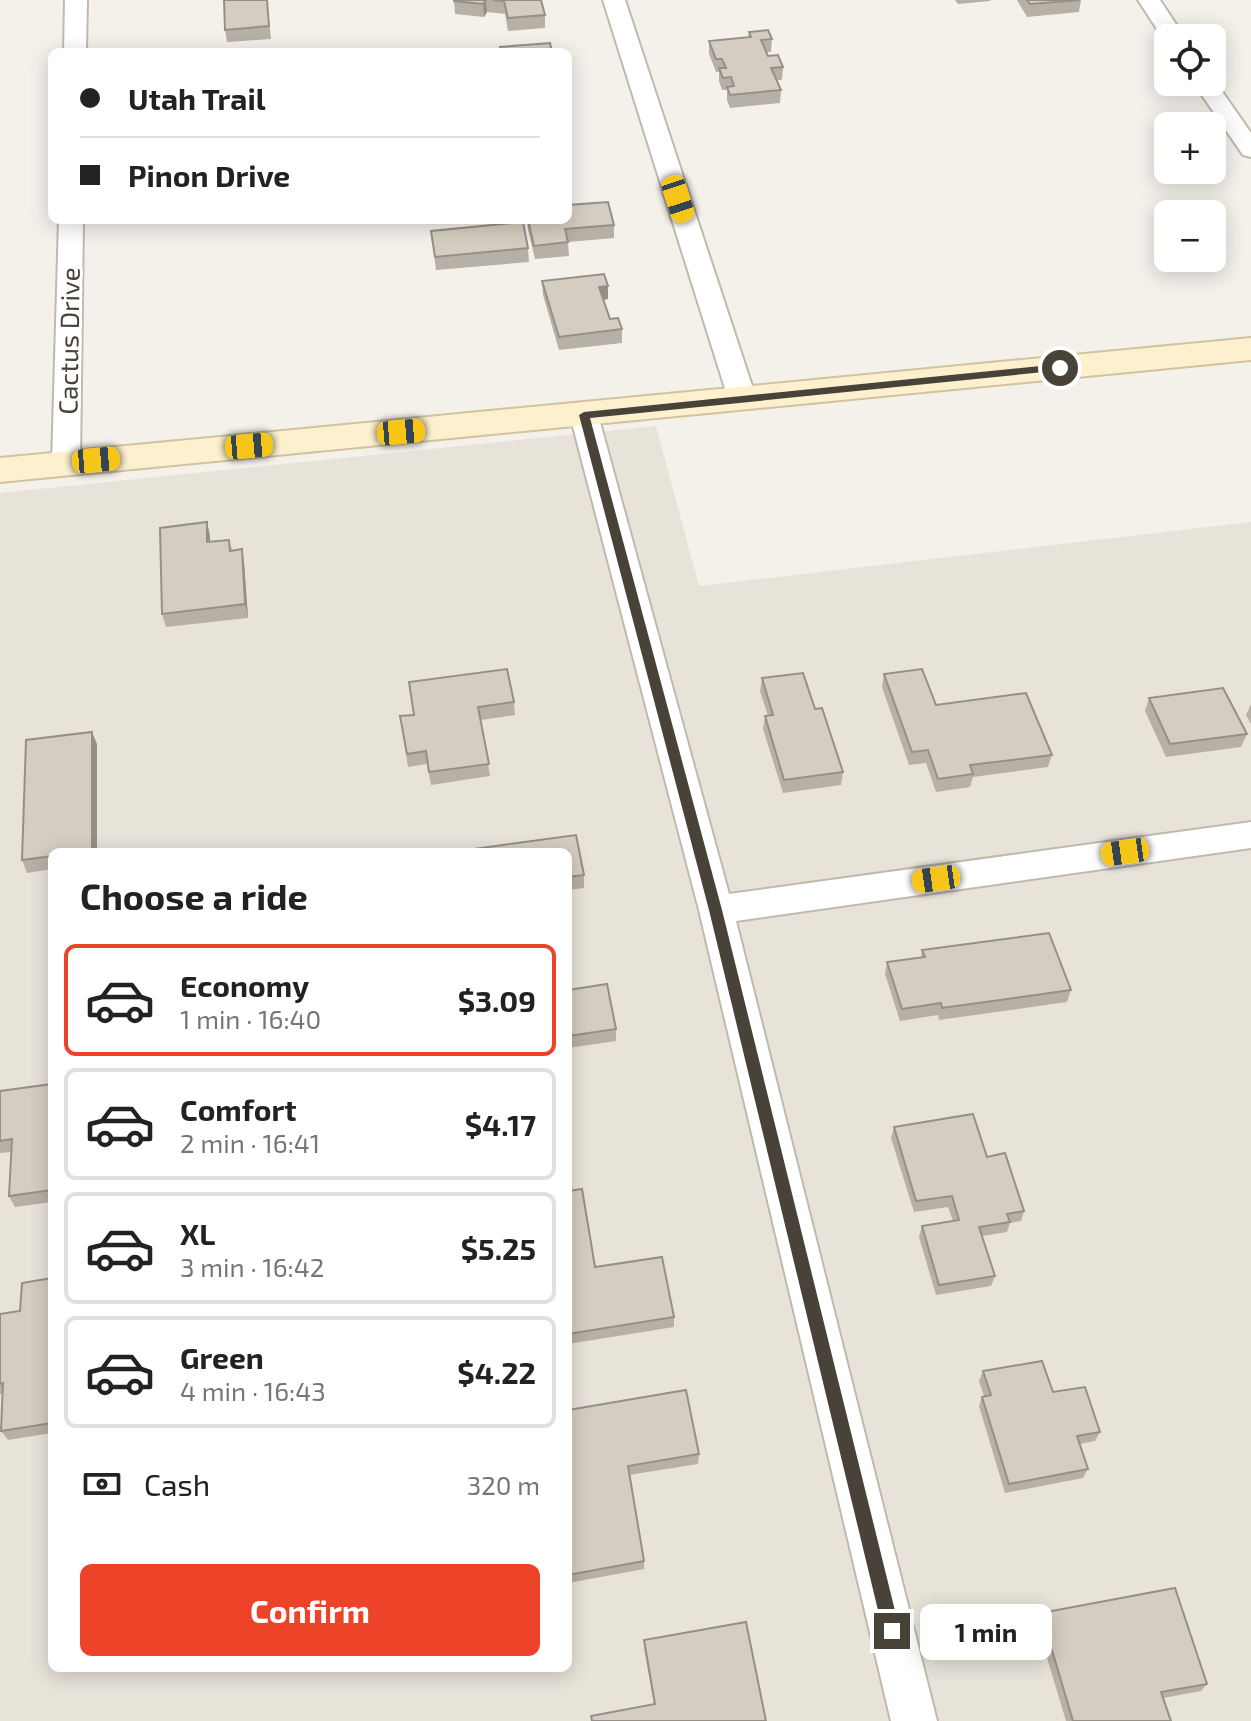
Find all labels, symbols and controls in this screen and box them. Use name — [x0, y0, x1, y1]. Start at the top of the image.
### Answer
map controls — [1154, 24, 1226, 272]
button: locate — [1154, 24, 1226, 96]
text: Utah Trail — [128, 80, 266, 116]
button: + — [1154, 112, 1226, 184]
text: Pinon Drive — [128, 157, 290, 193]
car — [659, 172, 697, 226]
button: − — [1154, 200, 1226, 272]
street label: Cactus Drive — [51, 267, 85, 415]
route start — [1042, 350, 1078, 386]
car — [376, 418, 426, 446]
car — [224, 432, 274, 460]
car — [71, 446, 121, 474]
car — [1100, 837, 1150, 867]
car — [911, 864, 961, 894]
text: Choose a ride — [80, 874, 308, 917]
icon: car — [84, 964, 156, 1036]
text: Economy — [180, 967, 309, 1003]
text: $3.09 — [458, 982, 536, 1018]
text: 1 min · 16:40 — [180, 1003, 321, 1034]
icon: car — [84, 1088, 156, 1160]
text: Comfort — [180, 1091, 297, 1127]
text: $4.17 — [465, 1106, 536, 1142]
text: 2 min · 16:41 — [180, 1127, 320, 1158]
icon: car — [84, 1212, 156, 1284]
text: XL — [180, 1215, 215, 1251]
text: $5.25 — [461, 1230, 536, 1266]
text: 3 min · 16:42 — [180, 1251, 324, 1282]
icon: car — [84, 1336, 156, 1408]
text: Green — [180, 1339, 264, 1375]
text: $4.22 — [457, 1354, 536, 1390]
text: 4 min · 16:43 — [180, 1375, 326, 1406]
icon: cash — [80, 1462, 124, 1506]
text: Cash — [144, 1466, 210, 1502]
text: 320 m — [467, 1469, 540, 1500]
button: Confirm — [80, 1564, 540, 1656]
callout: 1 min — [920, 1603, 1052, 1659]
route end — [874, 1613, 910, 1649]
text: 1 min — [955, 1616, 1017, 1647]

